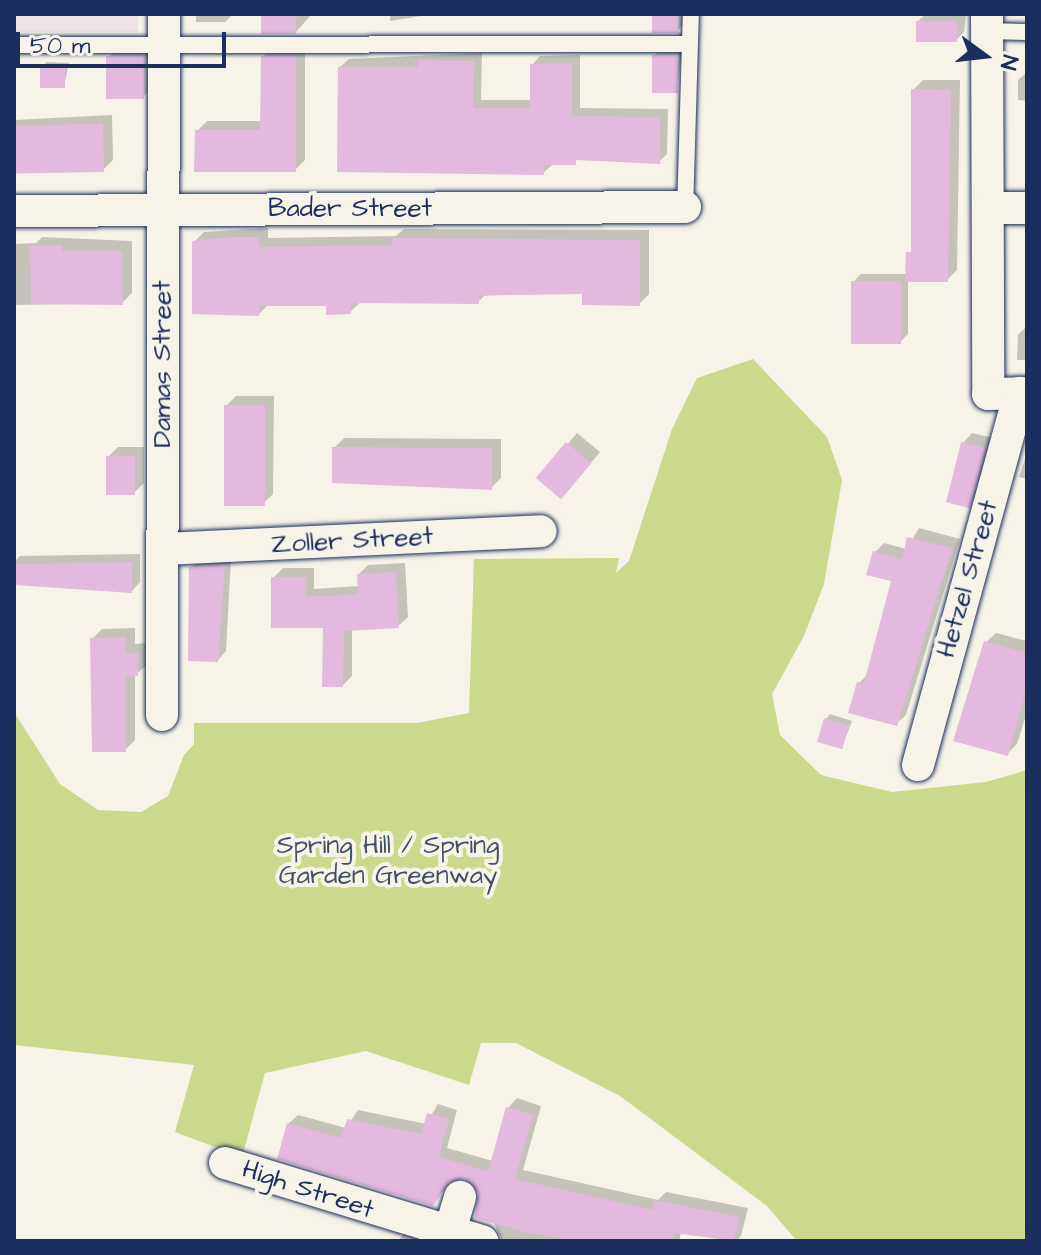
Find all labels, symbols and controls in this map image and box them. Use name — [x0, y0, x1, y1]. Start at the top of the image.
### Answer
scale bar — [20, 16, 230, 66]
north arrow — [945, 16, 1025, 96]
text: 50 m — [30, 29, 90, 63]
text: N — [992, 52, 1025, 73]
street label: Bader Street — [268, 193, 432, 225]
street label: Damas Street — [147, 280, 179, 448]
street label: Hetzel Street — [931, 497, 1005, 661]
street label: Zoller Street — [270, 521, 434, 561]
park label: Spring Hill / Spring Garden Greenway — [277, 830, 499, 892]
street label: High Street — [238, 1154, 378, 1226]

